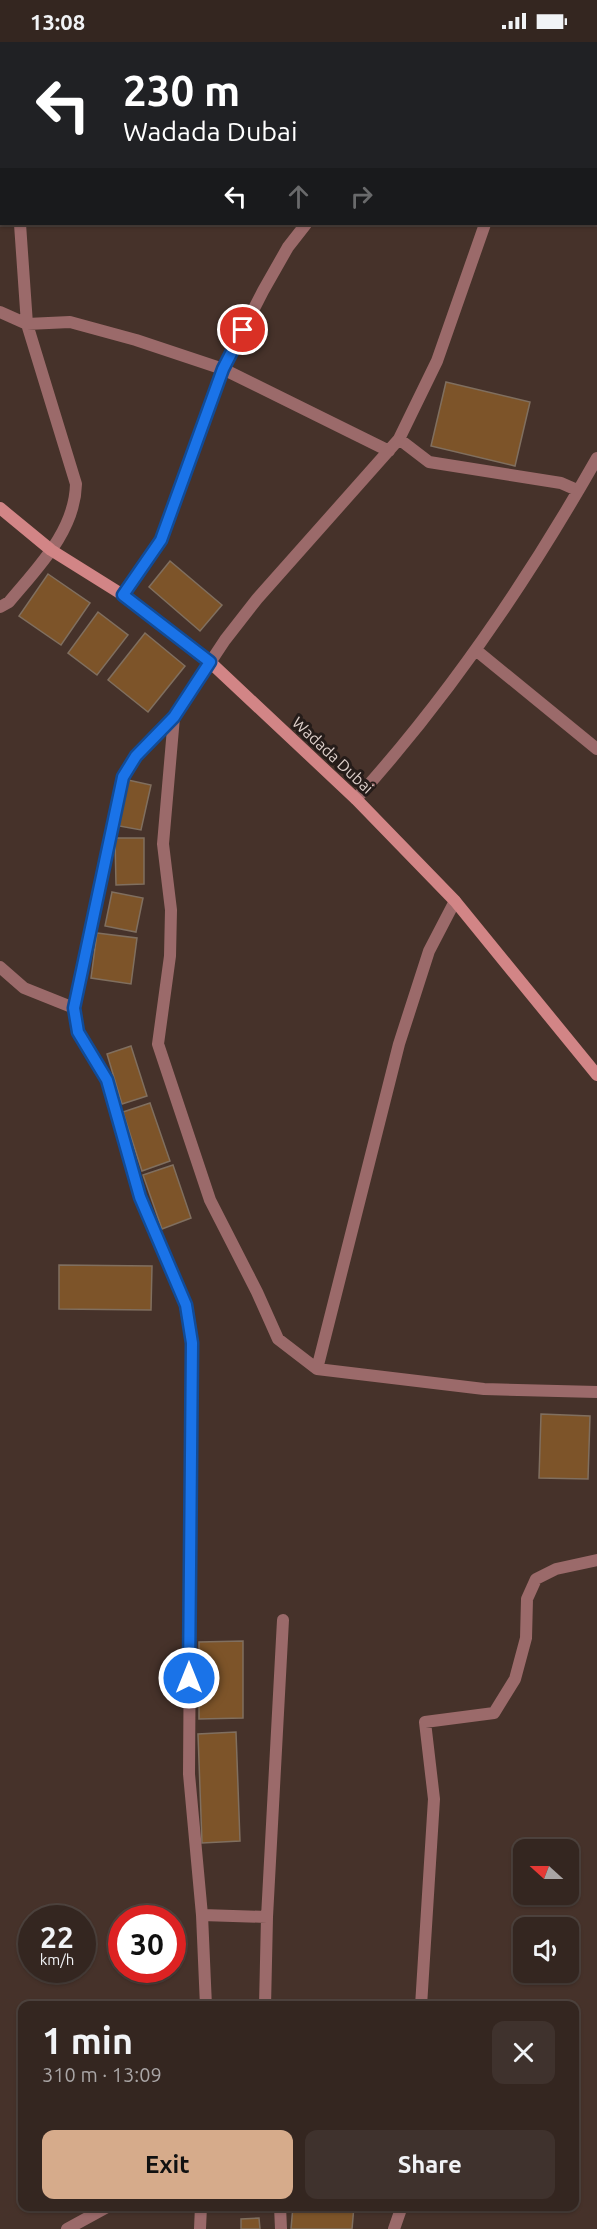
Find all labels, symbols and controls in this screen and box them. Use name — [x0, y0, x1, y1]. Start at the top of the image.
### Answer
text: 13:08 — [30, 9, 85, 34]
icon: left — [24, 66, 102, 144]
text: 230 m — [123, 67, 240, 114]
text: Wadada Dubai — [123, 116, 298, 146]
icon: left — [219, 180, 252, 213]
icon: ahead — [282, 180, 315, 213]
icon: right — [345, 180, 378, 213]
pin — [217, 304, 268, 355]
icon: arrive — [226, 313, 259, 346]
street label: Wadada Dubai — [289, 713, 377, 797]
position arrow — [157, 1646, 221, 1710]
north arrow — [513, 1839, 579, 1905]
map controls — [513, 1839, 579, 1983]
speed limit sign: 30 — [108, 1905, 186, 1983]
button: sound — [513, 1917, 579, 1983]
text: 22 — [40, 1920, 74, 1954]
text: km/h — [40, 1951, 74, 1968]
text: 1 min — [42, 2020, 133, 2061]
button: close — [492, 2021, 555, 2084]
text: 310 m · 13:09 — [42, 2063, 162, 2086]
button: Exit — [42, 2130, 293, 2199]
button: Share — [305, 2130, 555, 2199]

